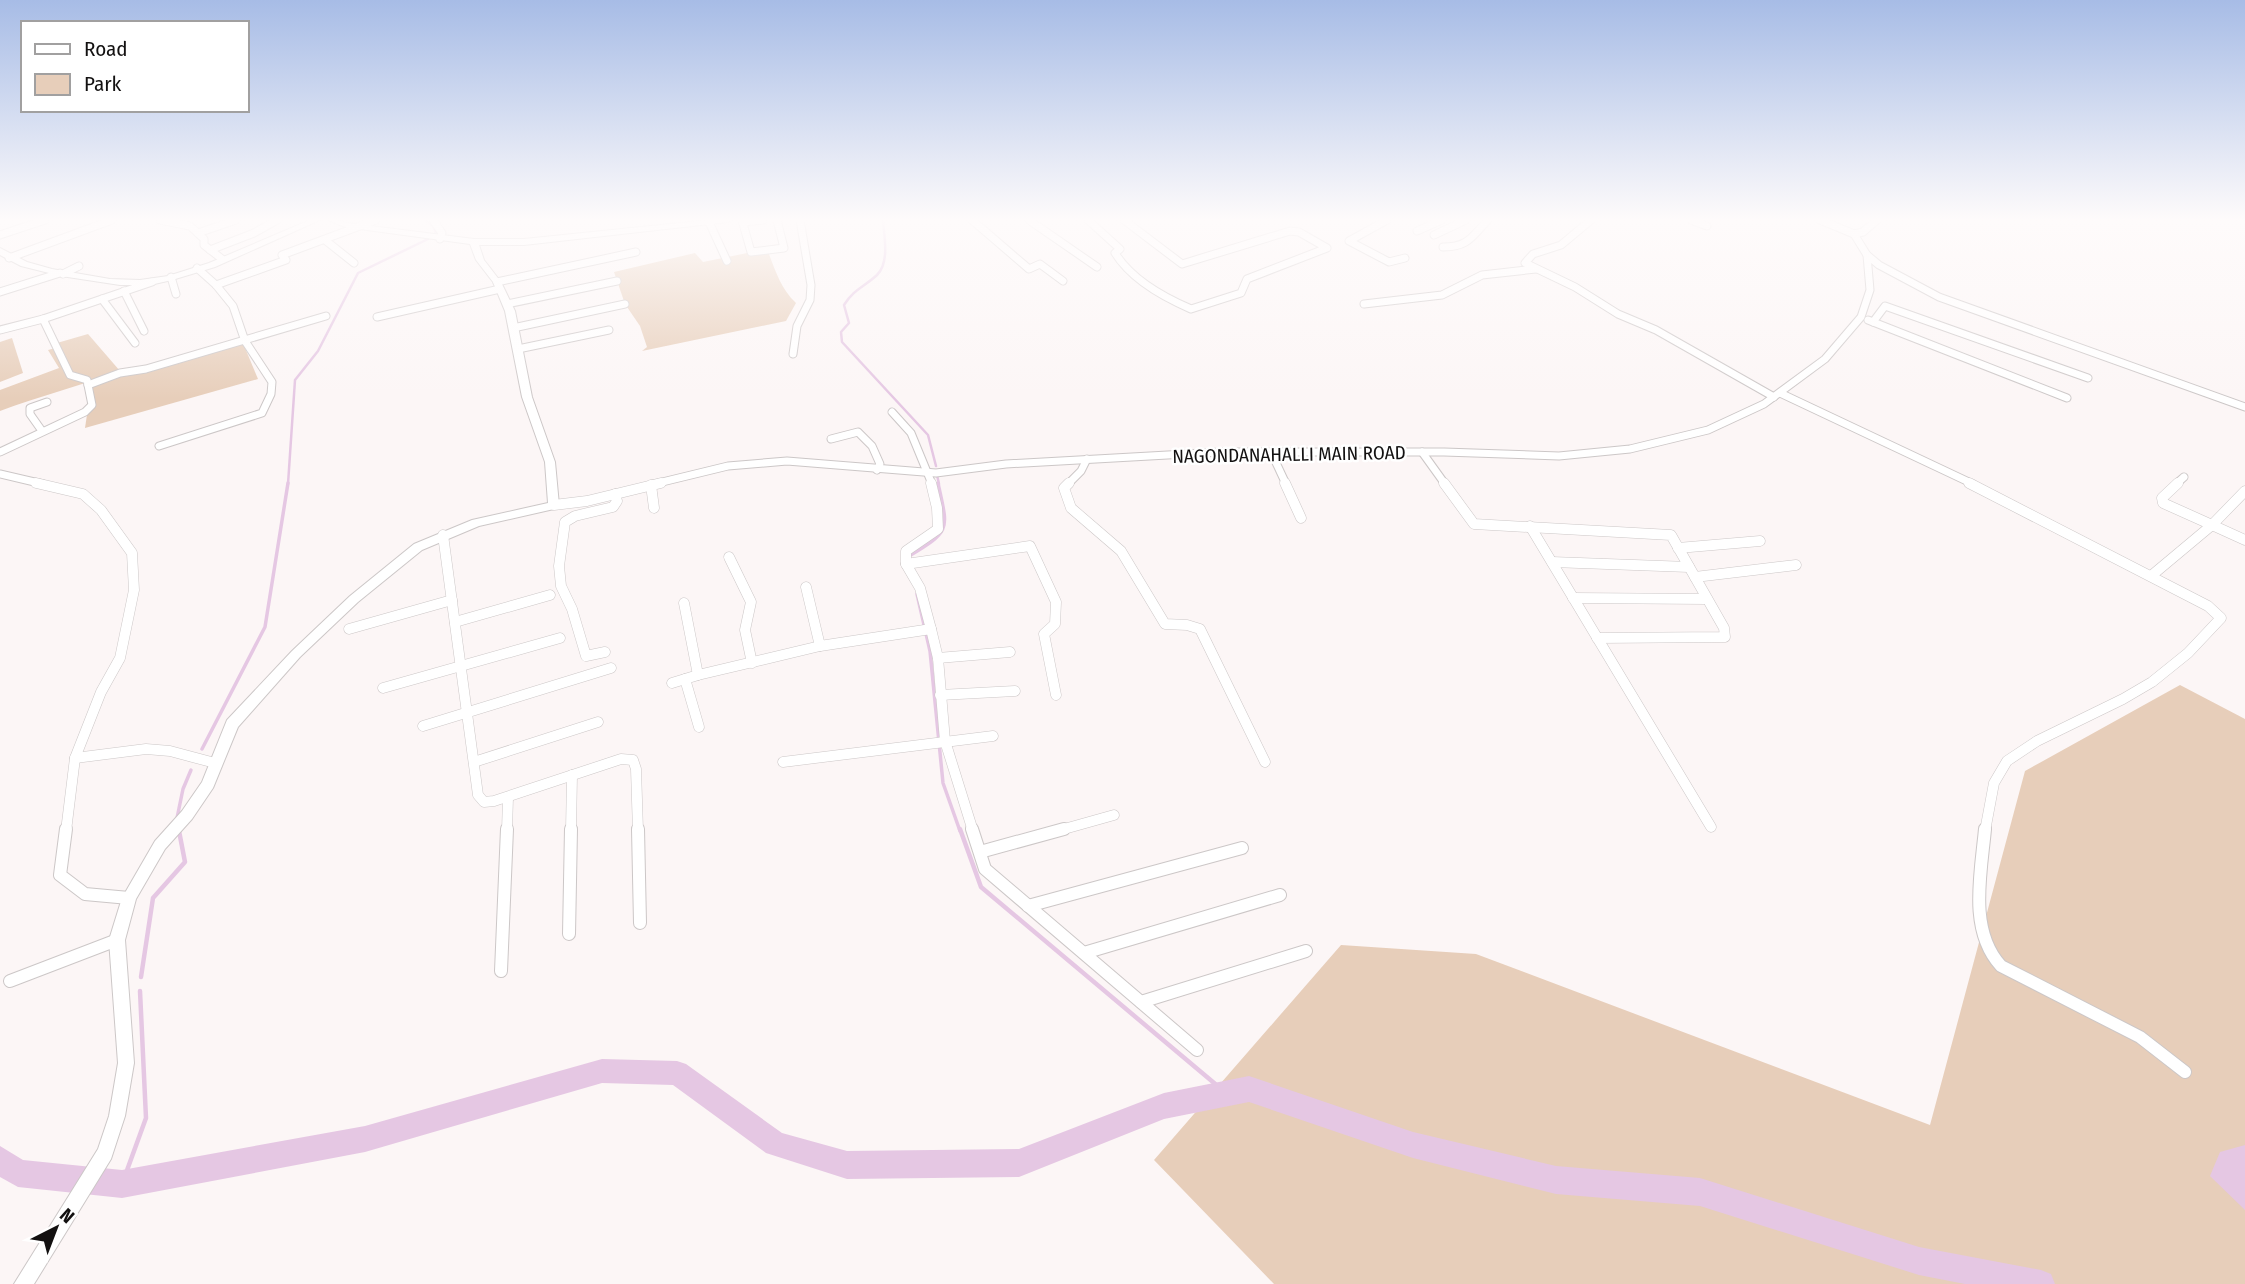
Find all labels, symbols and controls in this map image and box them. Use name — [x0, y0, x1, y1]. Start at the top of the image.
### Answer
legend — [21, 21, 248, 112]
text: Road — [84, 36, 128, 62]
text: Park — [84, 71, 122, 97]
street label: NAGONDANAHALLI MAIN ROAD — [1172, 441, 1406, 468]
north arrow — [21, 1193, 91, 1263]
text: N — [55, 1203, 79, 1228]

